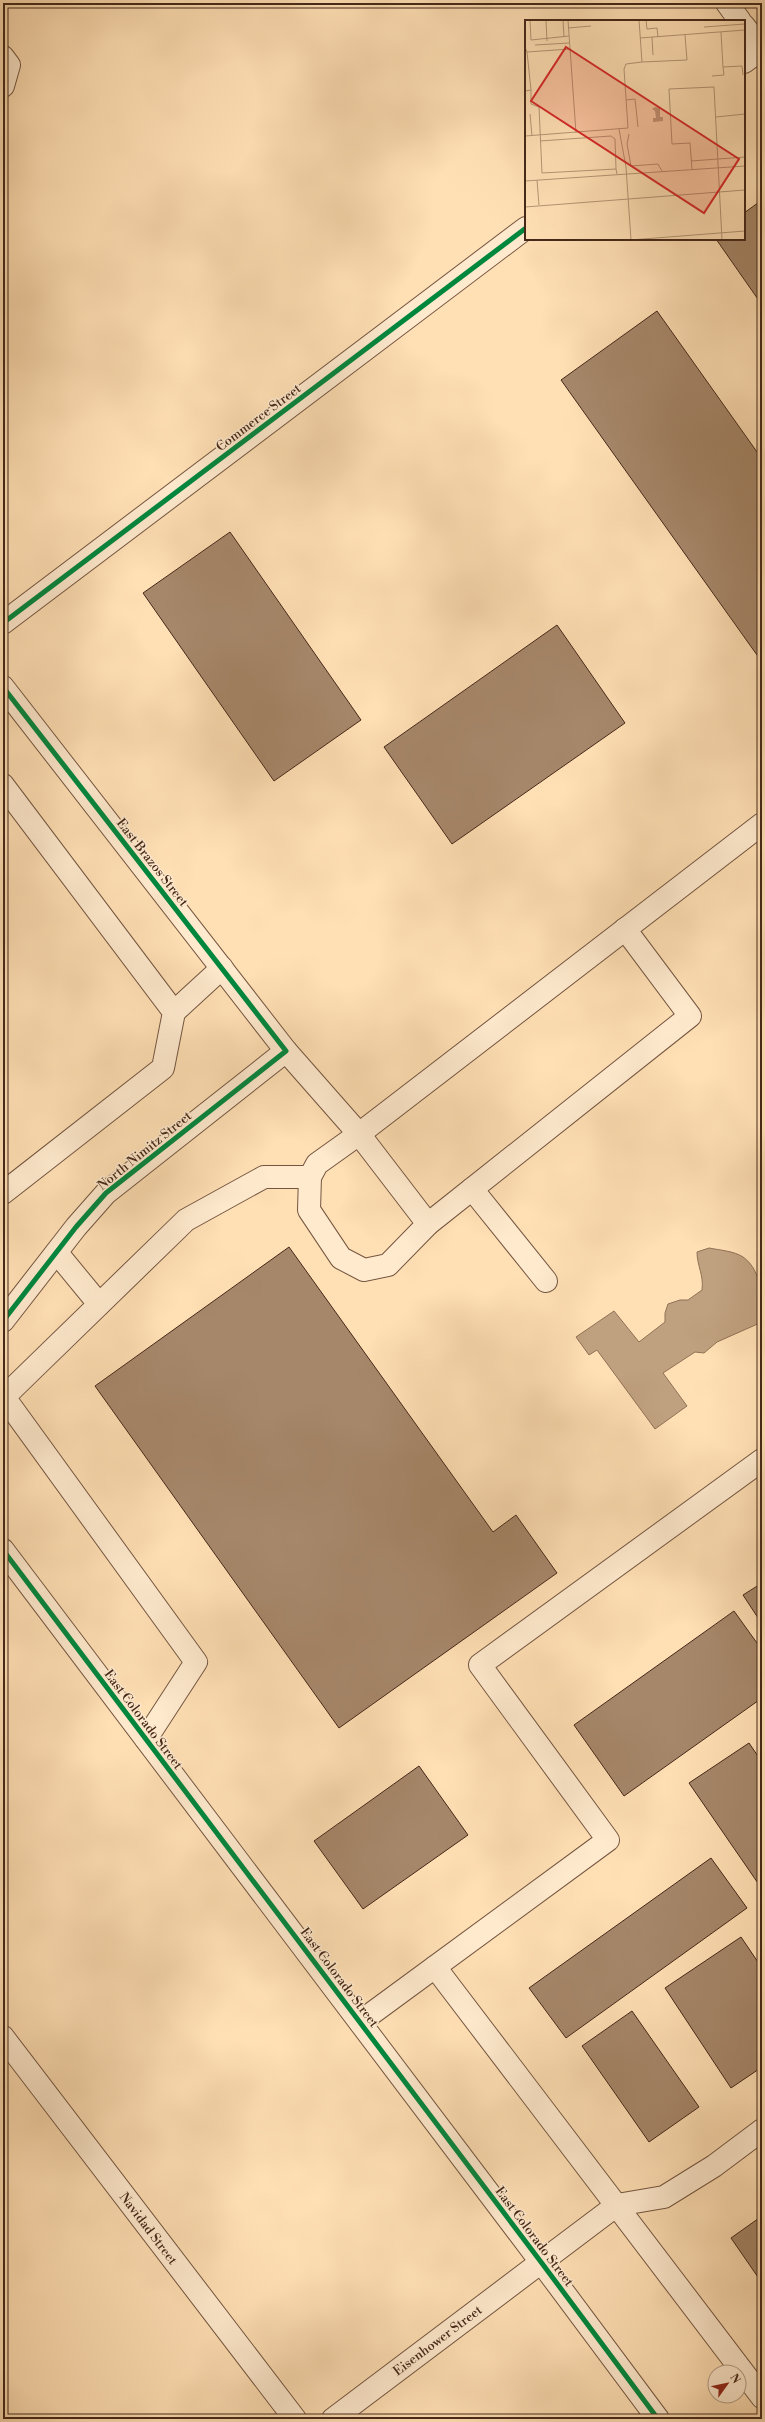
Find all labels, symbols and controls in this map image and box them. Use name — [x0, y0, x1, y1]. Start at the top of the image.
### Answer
inset map — [525, 20, 745, 240]
street label: Commerce Street — [213, 380, 305, 455]
street label: East Brazos Street — [113, 815, 192, 910]
street label: North Nimitz Street — [94, 1108, 195, 1194]
street label: East Colorado Street — [100, 1667, 186, 1773]
street label: East Colorado Street — [296, 1925, 382, 2031]
street label: East Colorado Street — [491, 2184, 577, 2290]
street label: Navidad Street — [116, 2189, 181, 2268]
street label: Eisenhower Street — [390, 2302, 486, 2379]
north arrow — [707, 2364, 747, 2404]
text: N — [726, 2372, 743, 2387]

